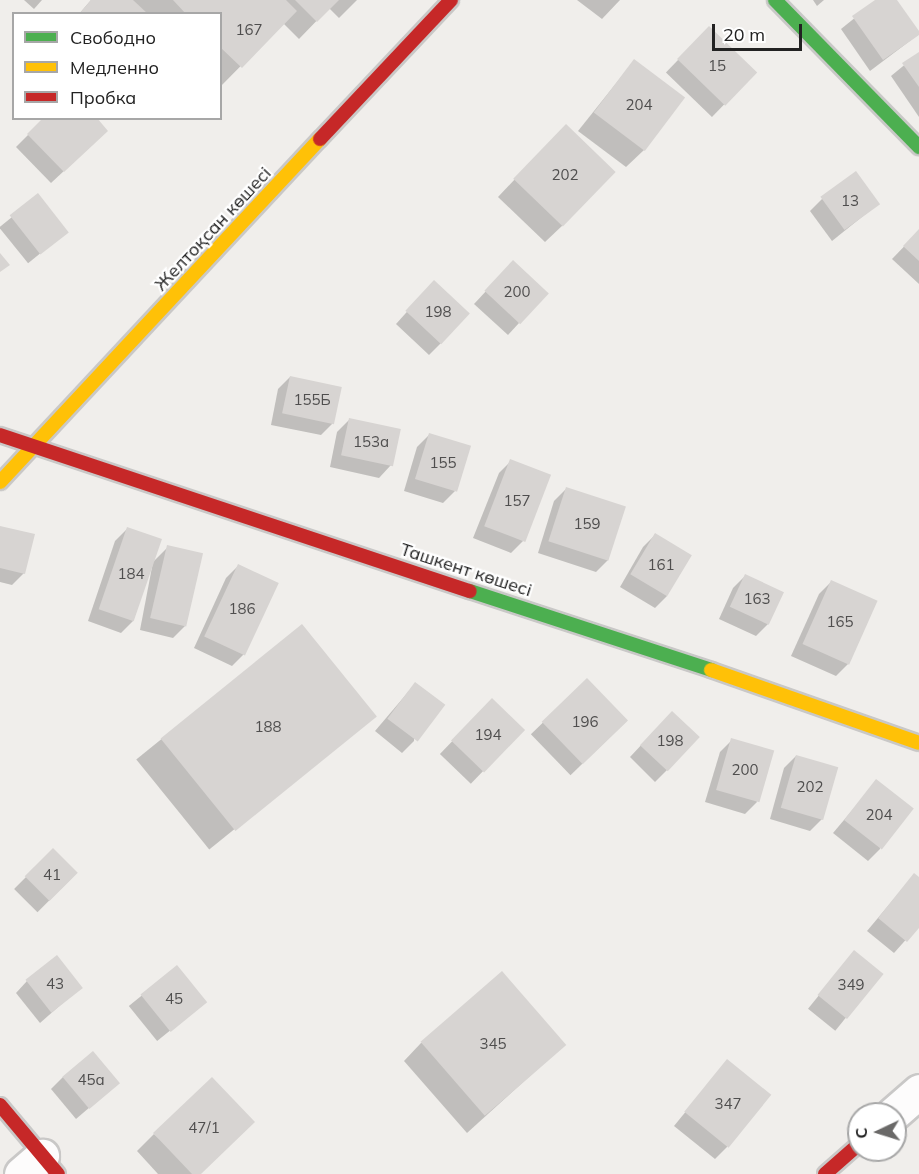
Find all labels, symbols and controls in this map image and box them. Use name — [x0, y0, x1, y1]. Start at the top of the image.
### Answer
legend — [12, 12, 222, 120]
scale bar — [715, 12, 805, 50]
house number: 167 — [236, 21, 262, 39]
text: 20 m — [723, 23, 765, 46]
text: Свободно — [70, 26, 156, 49]
text: Медленно — [70, 56, 159, 79]
house number: 15 — [708, 57, 726, 75]
text: Пробка — [70, 86, 136, 109]
house number: 204 — [626, 96, 652, 114]
street label: Желтоқсан көшесі — [150, 163, 276, 295]
house number: 202 — [552, 166, 578, 184]
house number: 13 — [841, 192, 859, 210]
house number: 200 — [504, 283, 530, 301]
house number: 198 — [425, 303, 451, 321]
house number: 155Б — [293, 391, 331, 409]
house number: 153а — [353, 433, 389, 451]
house number: 155 — [430, 454, 456, 472]
house number: 157 — [504, 492, 530, 510]
house number: 159 — [574, 515, 600, 533]
street label: Ташкент көшесі — [398, 539, 534, 601]
house number: 161 — [648, 556, 674, 574]
house number: 184 — [118, 565, 144, 583]
house number: 163 — [744, 590, 770, 608]
house number: 186 — [229, 600, 255, 618]
house number: 165 — [827, 613, 853, 631]
house number: 196 — [572, 713, 598, 731]
house number: 188 — [255, 718, 281, 736]
house number: 194 — [475, 726, 501, 744]
house number: 198 — [657, 732, 683, 750]
house number: 200 — [732, 761, 758, 779]
house number: 202 — [797, 778, 823, 796]
house number: 204 — [866, 806, 892, 824]
house number: 41 — [43, 866, 61, 884]
house number: 43 — [46, 975, 64, 993]
house number: 349 — [838, 976, 864, 994]
house number: 45 — [165, 990, 183, 1008]
house number: 345 — [480, 1035, 506, 1053]
house number: 45а — [77, 1071, 105, 1089]
house number: 347 — [715, 1095, 741, 1113]
north arrow — [847, 1102, 907, 1162]
house number: 47/1 — [188, 1119, 220, 1137]
text: С — [851, 1127, 871, 1139]

